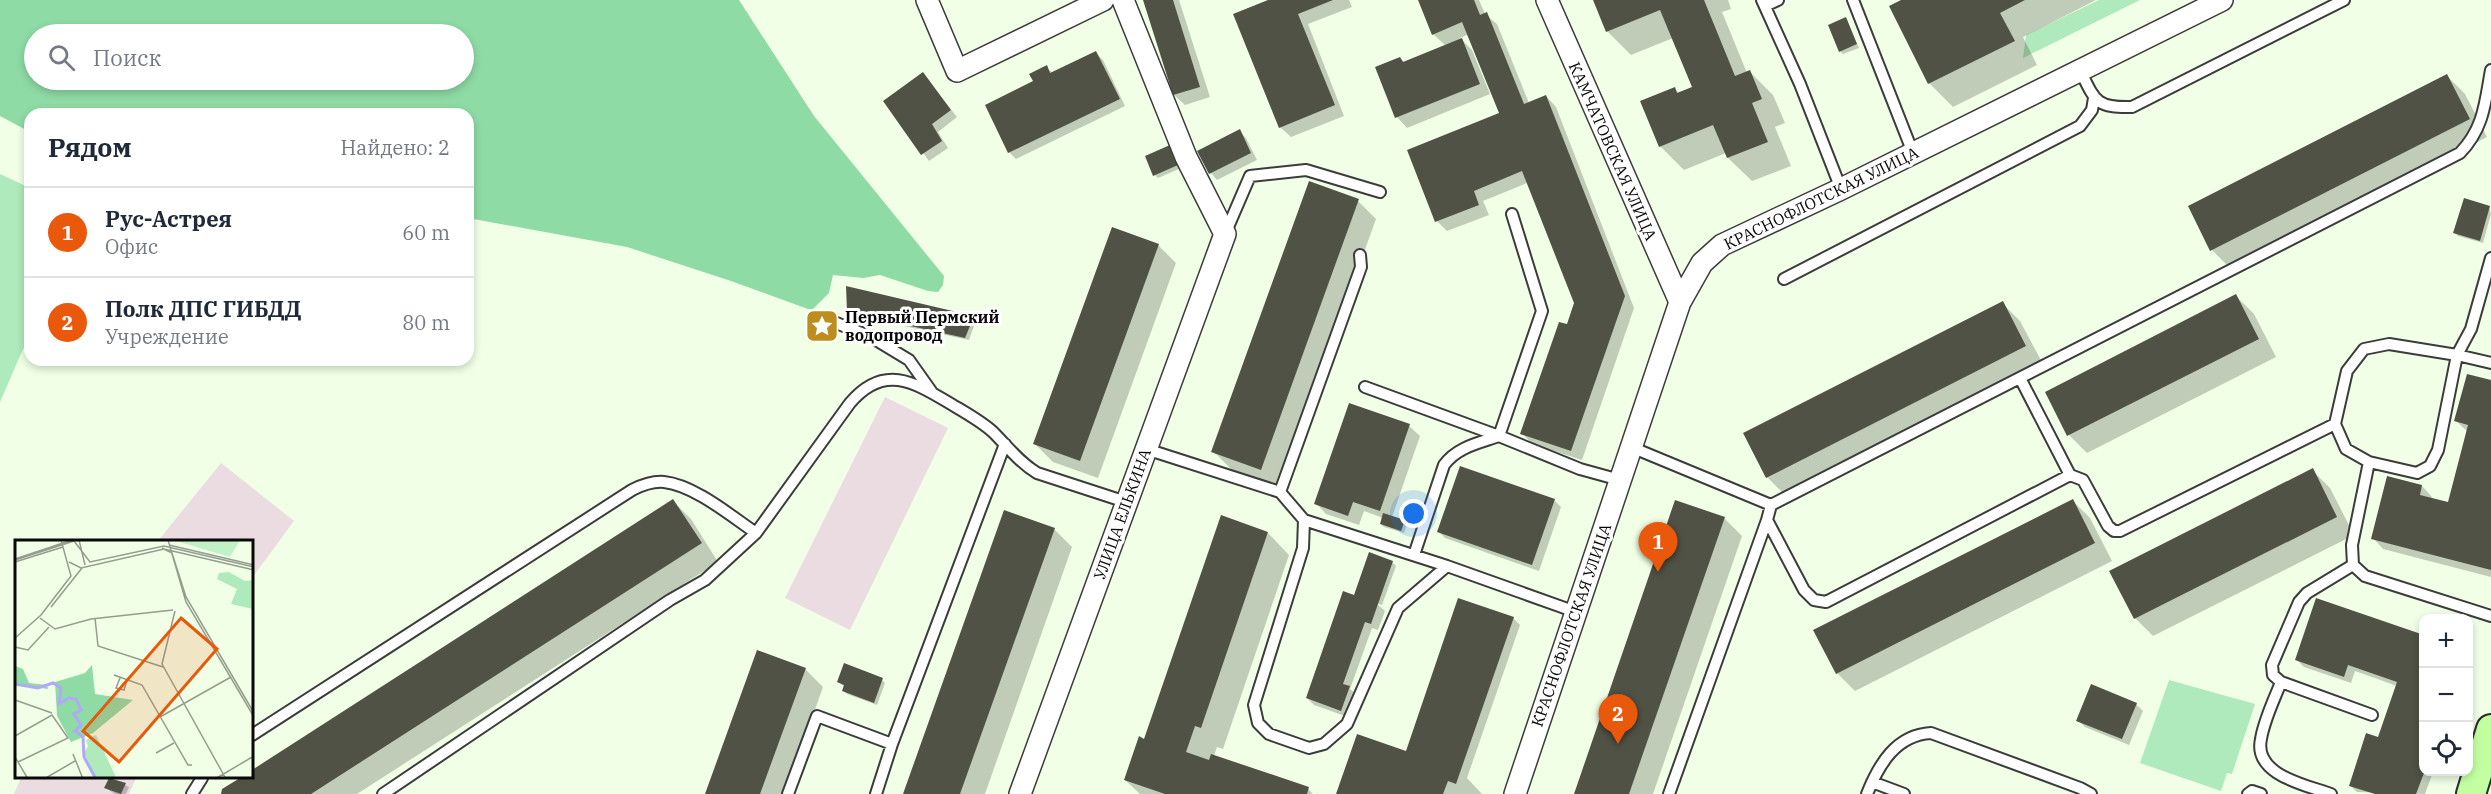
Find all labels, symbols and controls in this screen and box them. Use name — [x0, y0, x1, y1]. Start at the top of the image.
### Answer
search box — [24, 24, 474, 90]
icon: search — [45, 41, 78, 74]
text: Поиск — [93, 43, 161, 72]
street label: КАМЧАТОВСКАЯ УЛИЦА — [1565, 59, 1661, 243]
text: Рядом — [48, 130, 132, 164]
text: Найдено: 2 — [341, 134, 450, 161]
street label: КРАСНОФЛОТСКАЯ УЛИЦА — [1720, 142, 1922, 254]
text: Рус-Астрея — [105, 204, 232, 233]
text: 1 — [62, 219, 74, 246]
text: 60 m — [402, 219, 450, 246]
text: Офис — [105, 233, 158, 260]
text: Полк ДПС ГИБДД — [105, 294, 301, 323]
place label: Первый Пермский водопровод — [845, 307, 999, 345]
place icon: Первый Пермский водопровод — [804, 308, 840, 344]
text: 2 — [62, 309, 74, 336]
text: 80 m — [402, 309, 450, 336]
text: Учреждение — [105, 323, 229, 350]
street label: УЛИЦА ЕЛЬКИНА — [1089, 446, 1155, 582]
your location — [1399, 499, 1428, 528]
street label: КРАСНОФЛОТСКАЯ УЛИЦА — [1527, 521, 1615, 729]
pin: 1 — [1638, 522, 1678, 572]
inset map — [15, 540, 254, 779]
map controls — [2419, 614, 2473, 776]
button: + — [2419, 614, 2473, 668]
button: − — [2419, 668, 2473, 722]
pin: 2 — [1598, 694, 1638, 744]
button: locate — [2419, 722, 2473, 776]

